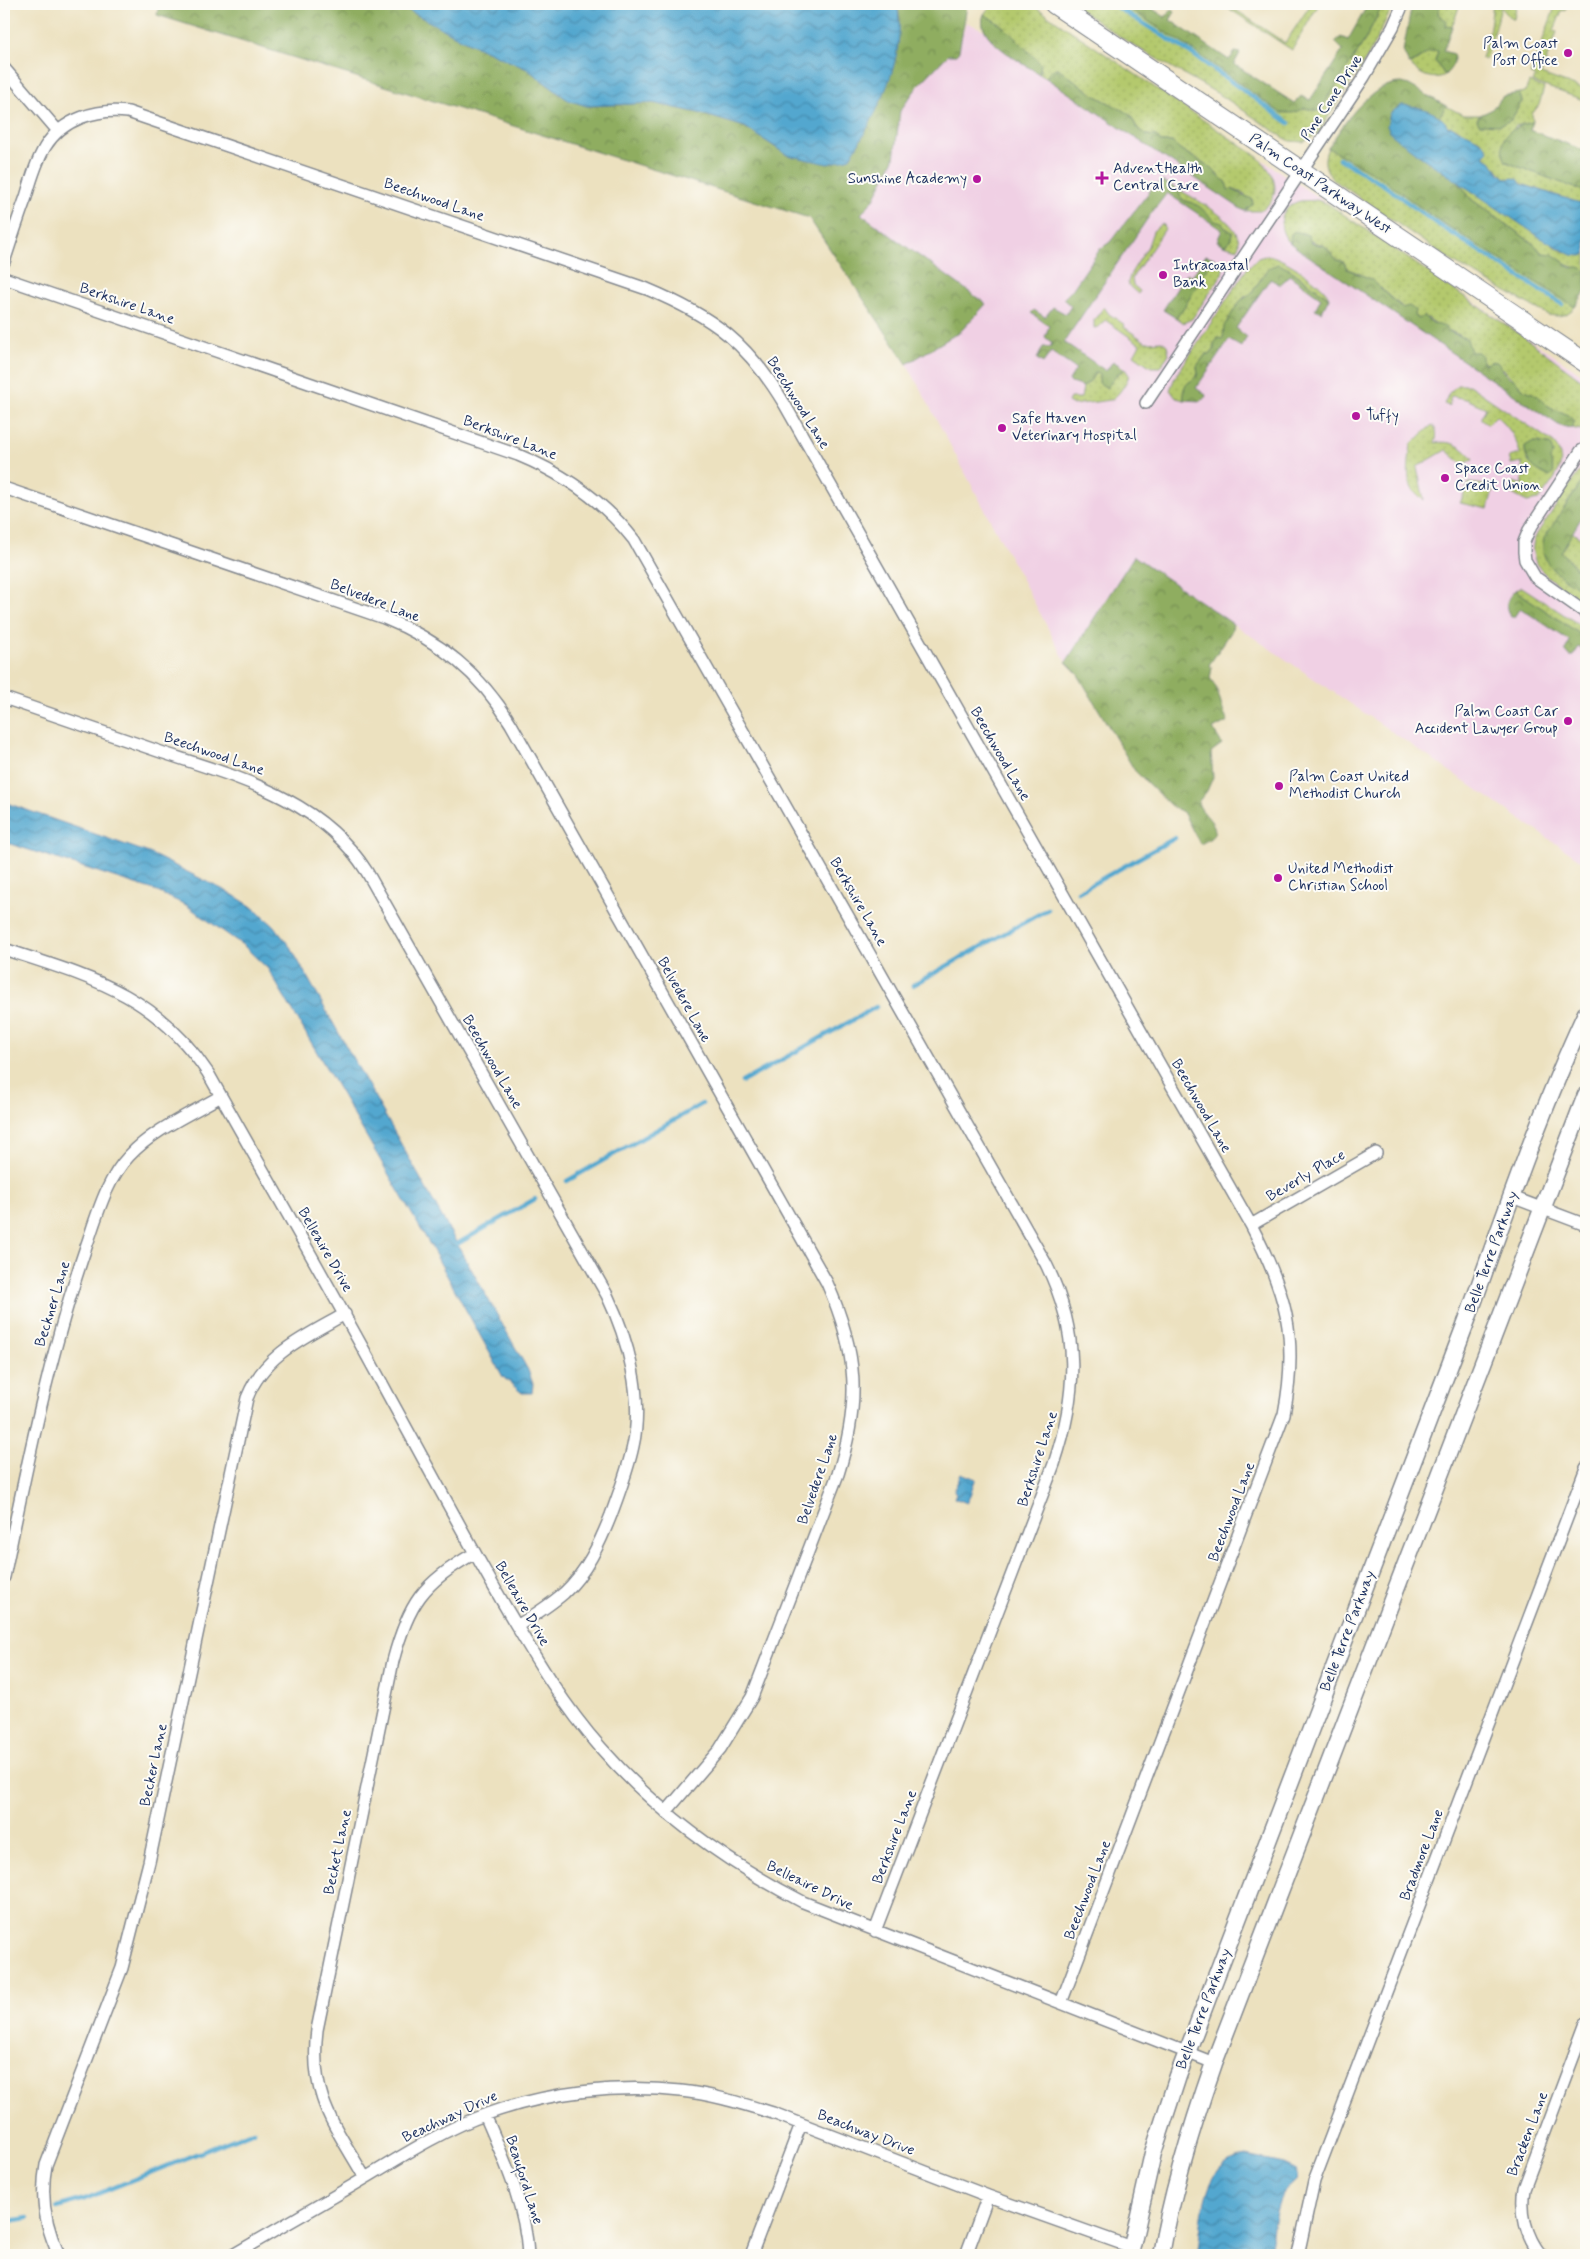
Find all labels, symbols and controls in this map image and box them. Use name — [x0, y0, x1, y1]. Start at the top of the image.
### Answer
place label: Palm Coast Post Office — [1483, 34, 1559, 71]
marker: Palm Coast Post Office — [1562, 47, 1574, 59]
street label: Pine Cone Drive — [1297, 51, 1367, 145]
street label: Palm Coast Parkway West — [1245, 129, 1396, 240]
place label: AdventHealth Central Care — [1113, 159, 1202, 196]
place label: Sunshine Academy — [848, 169, 967, 189]
marker: AdventHealth Central Care — [1095, 171, 1109, 185]
street label: Beechwood Lane — [381, 173, 487, 227]
marker: Sunshine Academy — [971, 173, 983, 185]
place label: Intracoastal Bank — [1173, 256, 1249, 293]
marker: Intracoastal Bank — [1157, 269, 1169, 281]
street label: Berkshire Lane — [77, 278, 177, 330]
street label: Beechwood Lane — [762, 353, 834, 453]
place label: Tuffy — [1366, 406, 1399, 426]
place label: Safe Haven Veterinary Hospital — [1012, 409, 1137, 446]
marker: Tuffy — [1350, 410, 1362, 422]
street label: Berkshire Lane — [460, 411, 560, 465]
marker: Safe Haven Veterinary Hospital — [996, 422, 1008, 434]
place label: Space Coast Credit Union — [1455, 459, 1542, 496]
marker: Space Coast Credit Union — [1439, 472, 1451, 484]
street label: Belvedere Lane — [327, 575, 423, 627]
place label: Palm Coast Car Accident Lawyer Group — [1415, 702, 1559, 739]
street label: Beechwood Lane — [965, 703, 1035, 805]
marker: Palm Coast Car Accident Lawyer Group — [1562, 715, 1574, 727]
street label: Beechwood Lane — [161, 727, 267, 781]
place label: Palm Coast United Methodist Church — [1289, 767, 1409, 804]
marker: Palm Coast United Methodist Church — [1273, 780, 1285, 792]
street label: Berkshire Lane — [824, 854, 892, 950]
place label: United Methodist Christian School — [1288, 859, 1394, 896]
marker: United Methodist Christian School — [1272, 872, 1284, 884]
street label: Belvedere Lane — [652, 954, 716, 1046]
street label: Beechwood Lane — [457, 1011, 527, 1113]
street label: Beechwood Lane — [1166, 1055, 1236, 1157]
street label: Beverly Place — [1263, 1145, 1349, 1207]
street label: Belle Terre Parkway — [1461, 1188, 1523, 1316]
street label: Belleaire Drive — [293, 1204, 357, 1296]
street label: Beckner Lane — [30, 1259, 76, 1349]
street label: Berkshire Lane — [1013, 1409, 1063, 1509]
street label: Belvedere Lane — [793, 1431, 843, 1527]
street label: Beechwood Lane — [1204, 1459, 1260, 1565]
street label: Belleaire Drive — [490, 1558, 554, 1650]
street label: Belle Terre Parkway — [1316, 1567, 1380, 1695]
street label: Becker Lane — [135, 1722, 173, 1808]
street label: Berkshire Lane — [868, 1787, 922, 1887]
street label: Bradmore Lane — [1395, 1806, 1449, 1904]
street label: Becket Lane — [319, 1808, 357, 1896]
street label: Beechwood Lane — [1060, 1837, 1116, 1943]
street label: Belleaire Drive — [763, 1856, 857, 1916]
street label: Belle Terre Parkway — [1172, 1945, 1236, 2073]
street label: Beachway Drive — [399, 2086, 501, 2148]
street label: Bracken Lane — [1503, 2089, 1553, 2179]
street label: Beachway Drive — [814, 2105, 918, 2161]
street label: Beauford Lane — [498, 2133, 548, 2228]

